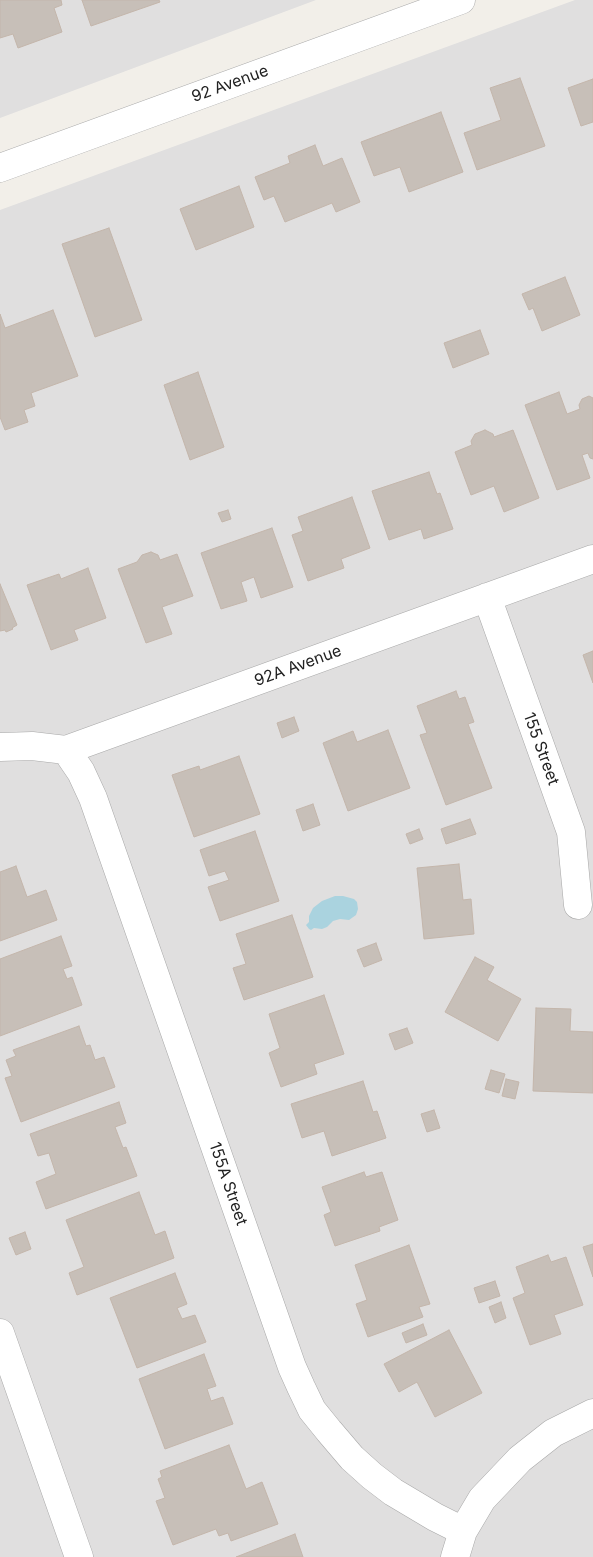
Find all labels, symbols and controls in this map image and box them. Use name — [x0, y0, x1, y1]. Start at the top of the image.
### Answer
street label: 92 Avenue — [189, 61, 271, 107]
street label: 92A Avenue — [252, 641, 344, 691]
street label: 155 Street — [519, 710, 563, 788]
street label: 155A Street — [205, 1140, 251, 1228]

